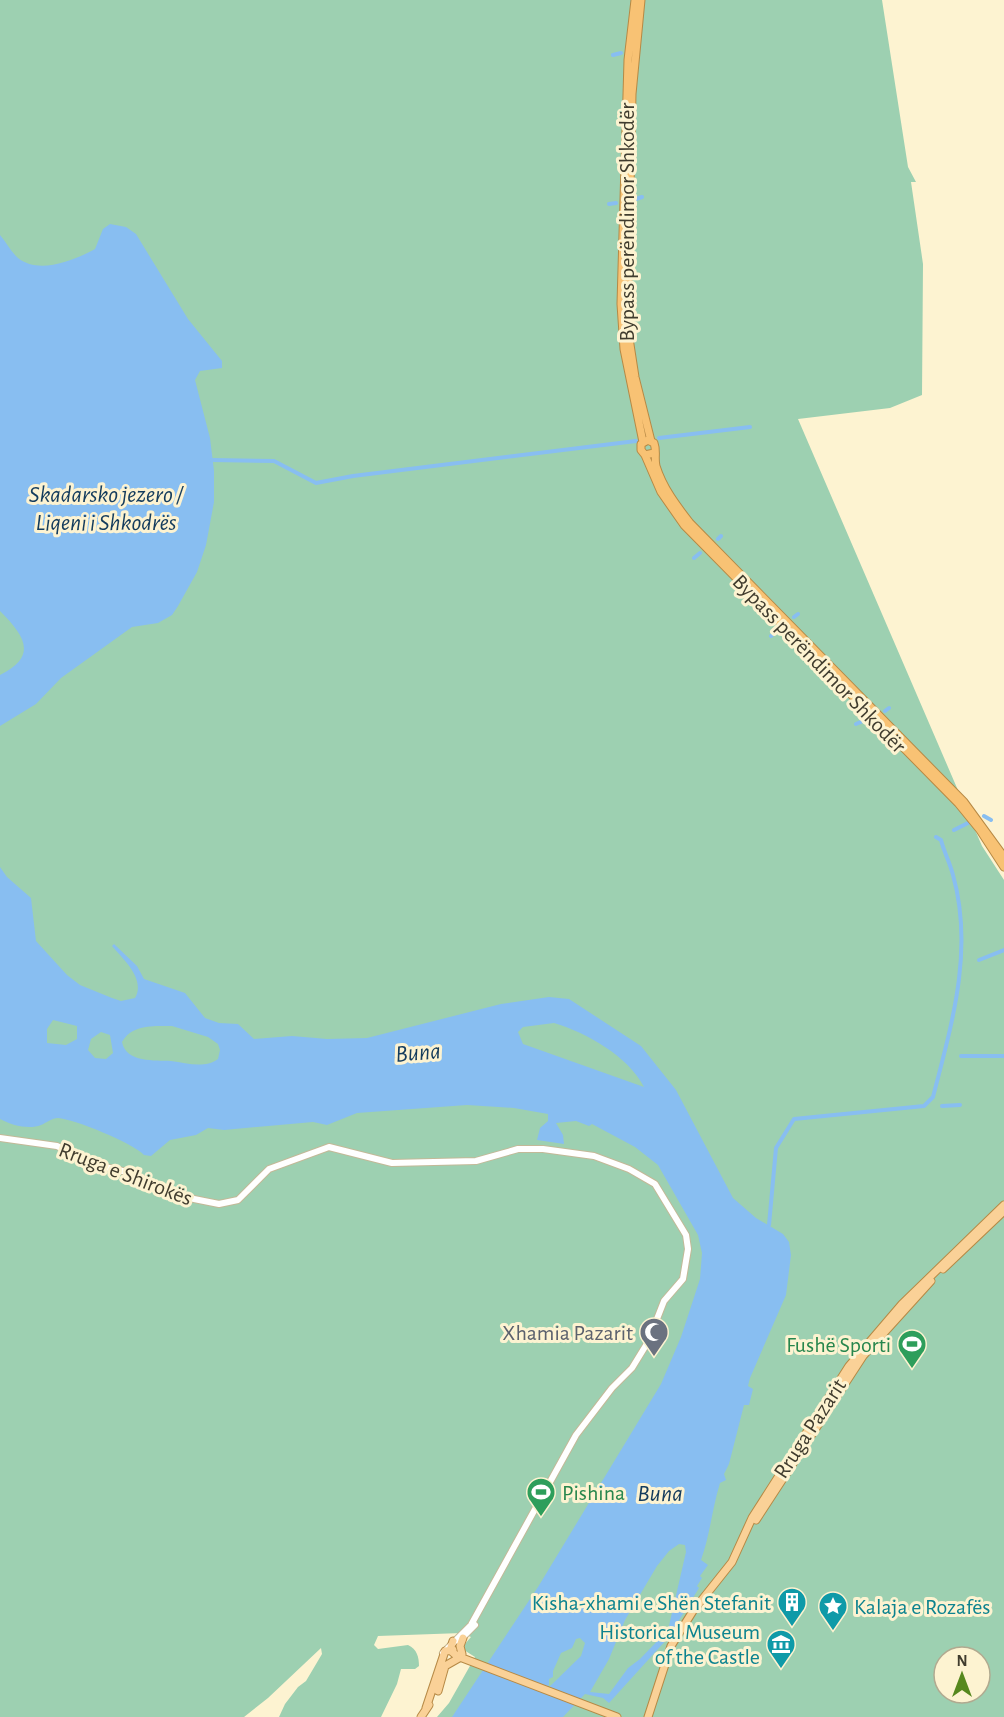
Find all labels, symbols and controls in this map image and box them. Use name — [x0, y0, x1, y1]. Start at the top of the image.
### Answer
street label: Bypass perëndimor Shkodër — [616, 103, 638, 341]
water label: Skadarsko jezero / Liqeni i Shkodrës — [29, 483, 184, 535]
street label: Bypass perëndimor Shkodër — [728, 570, 910, 757]
water label: Buna — [394, 1039, 442, 1067]
street label: Rruga e Shirokës — [56, 1138, 195, 1209]
mosque icon: Xhamia Pazarit — [638, 1316, 670, 1358]
place label: Xhamia Pazarit — [502, 1322, 633, 1344]
sports icon: Fushë Sporti — [896, 1328, 928, 1370]
place label: Fushë Sporti — [786, 1334, 891, 1356]
street label: Rruga Pazarit — [770, 1375, 850, 1482]
sports icon: Pishina — [525, 1476, 557, 1518]
place label: Pishina — [562, 1482, 625, 1504]
water label: Buna — [637, 1482, 683, 1506]
building icon: Kisha-xhami e Shën Stefanit — [776, 1586, 808, 1628]
place icon: Kalaja e Rozafës — [817, 1590, 849, 1632]
place label: Kisha-xhami e Shën Stefanit — [532, 1592, 771, 1614]
place label: Kalaja e Rozafës — [854, 1596, 990, 1618]
place label: Historical Museum of the Castle — [599, 1621, 760, 1668]
museum icon: Historical Museum of the Castle — [765, 1628, 797, 1670]
north arrow — [932, 1645, 992, 1705]
text: N — [956, 1653, 968, 1669]

